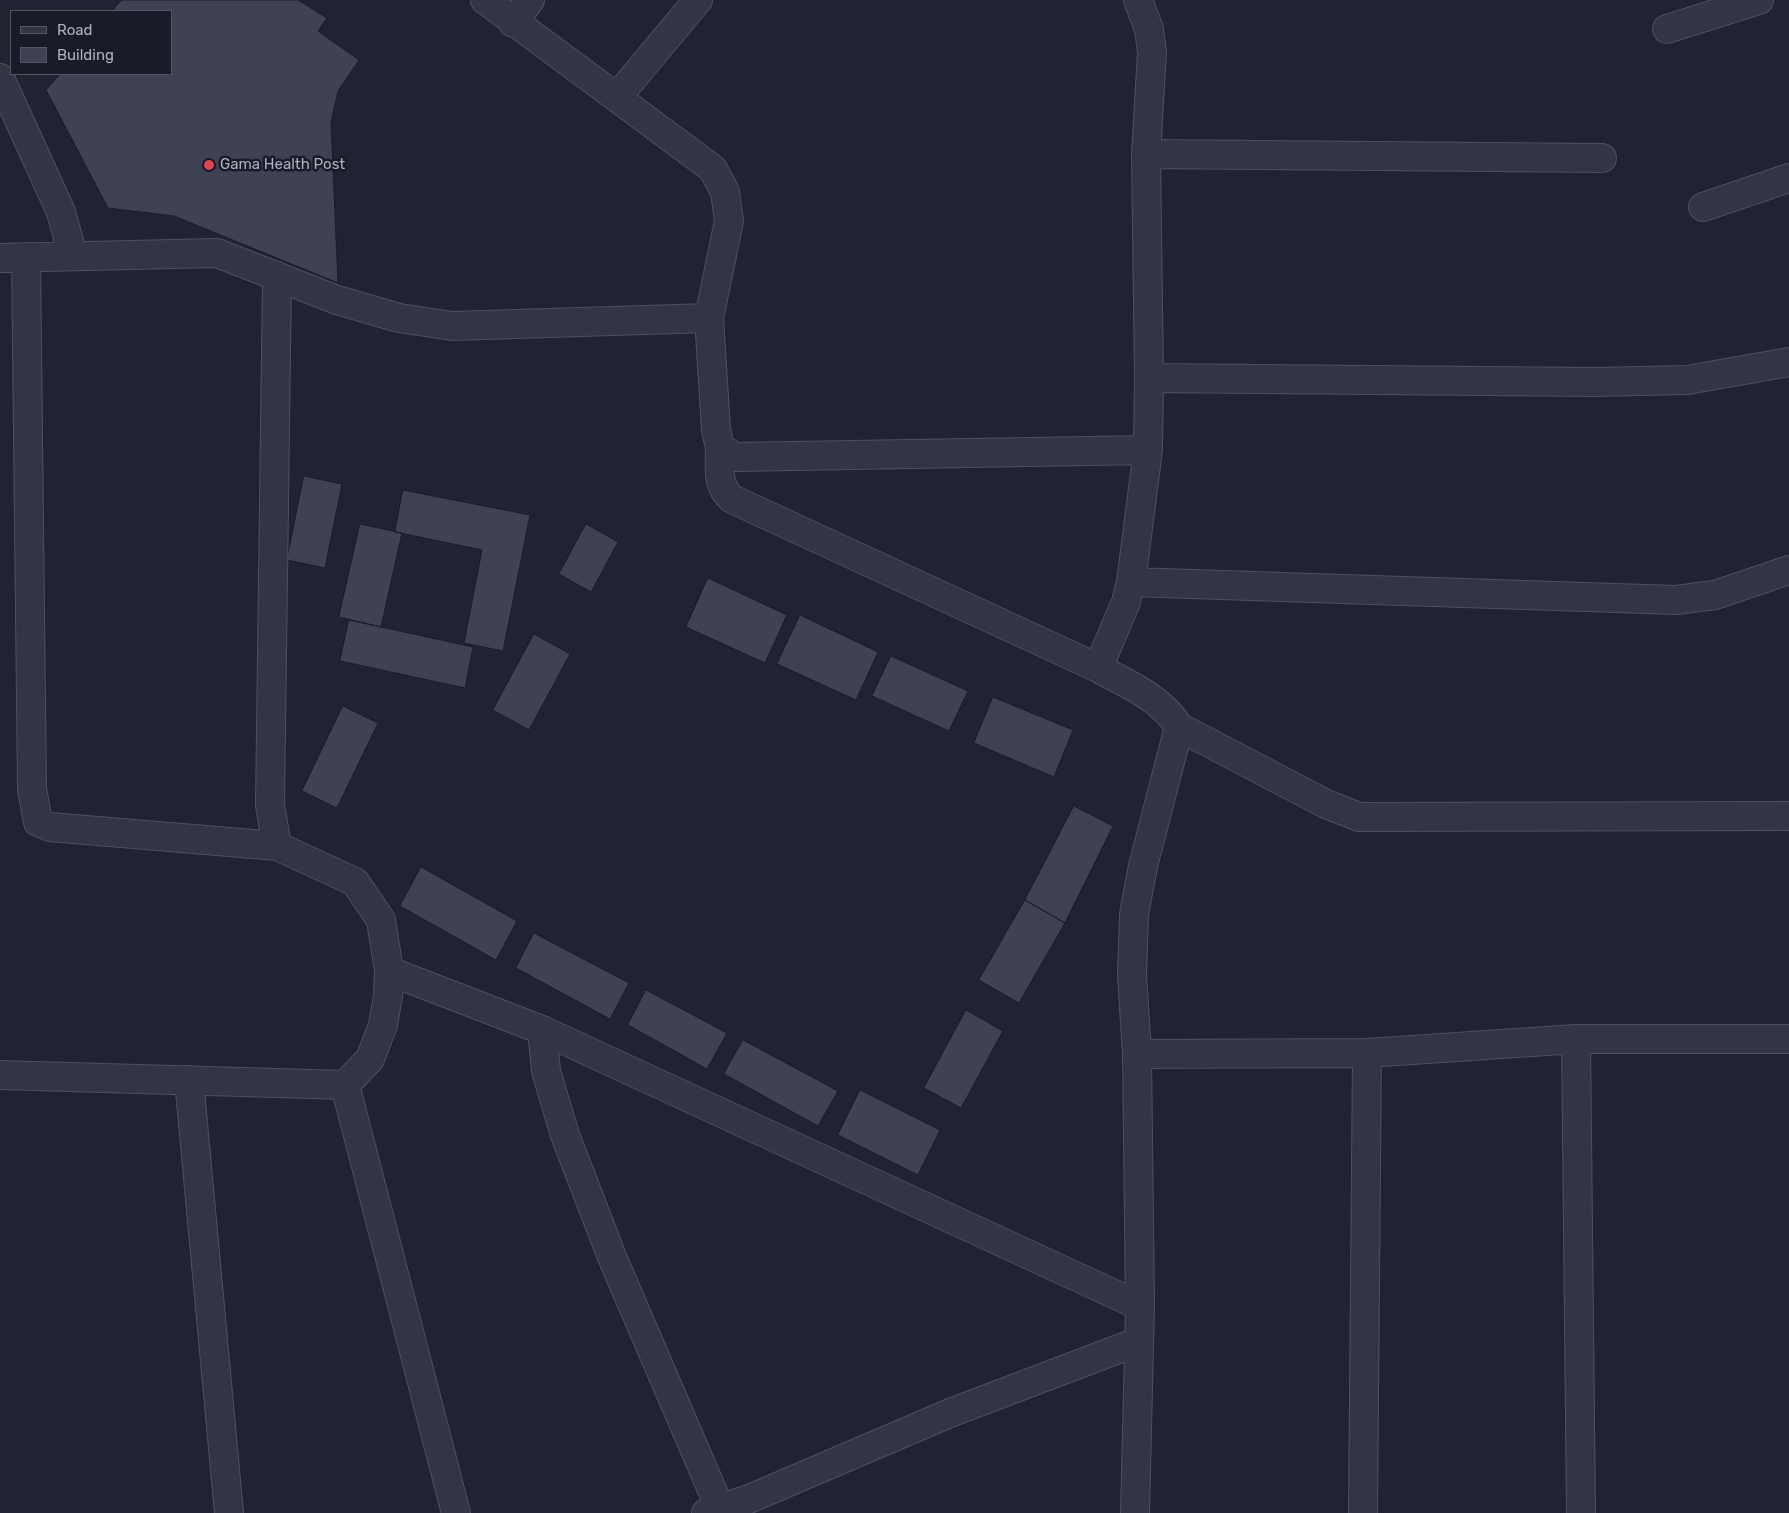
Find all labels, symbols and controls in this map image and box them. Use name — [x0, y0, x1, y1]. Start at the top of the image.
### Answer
legend — [10, 10, 172, 75]
text: Road — [57, 21, 93, 39]
text: Building — [57, 46, 114, 64]
place label: Gama Health Post — [220, 156, 345, 174]
marker: Gama Health Post — [202, 158, 216, 172]

